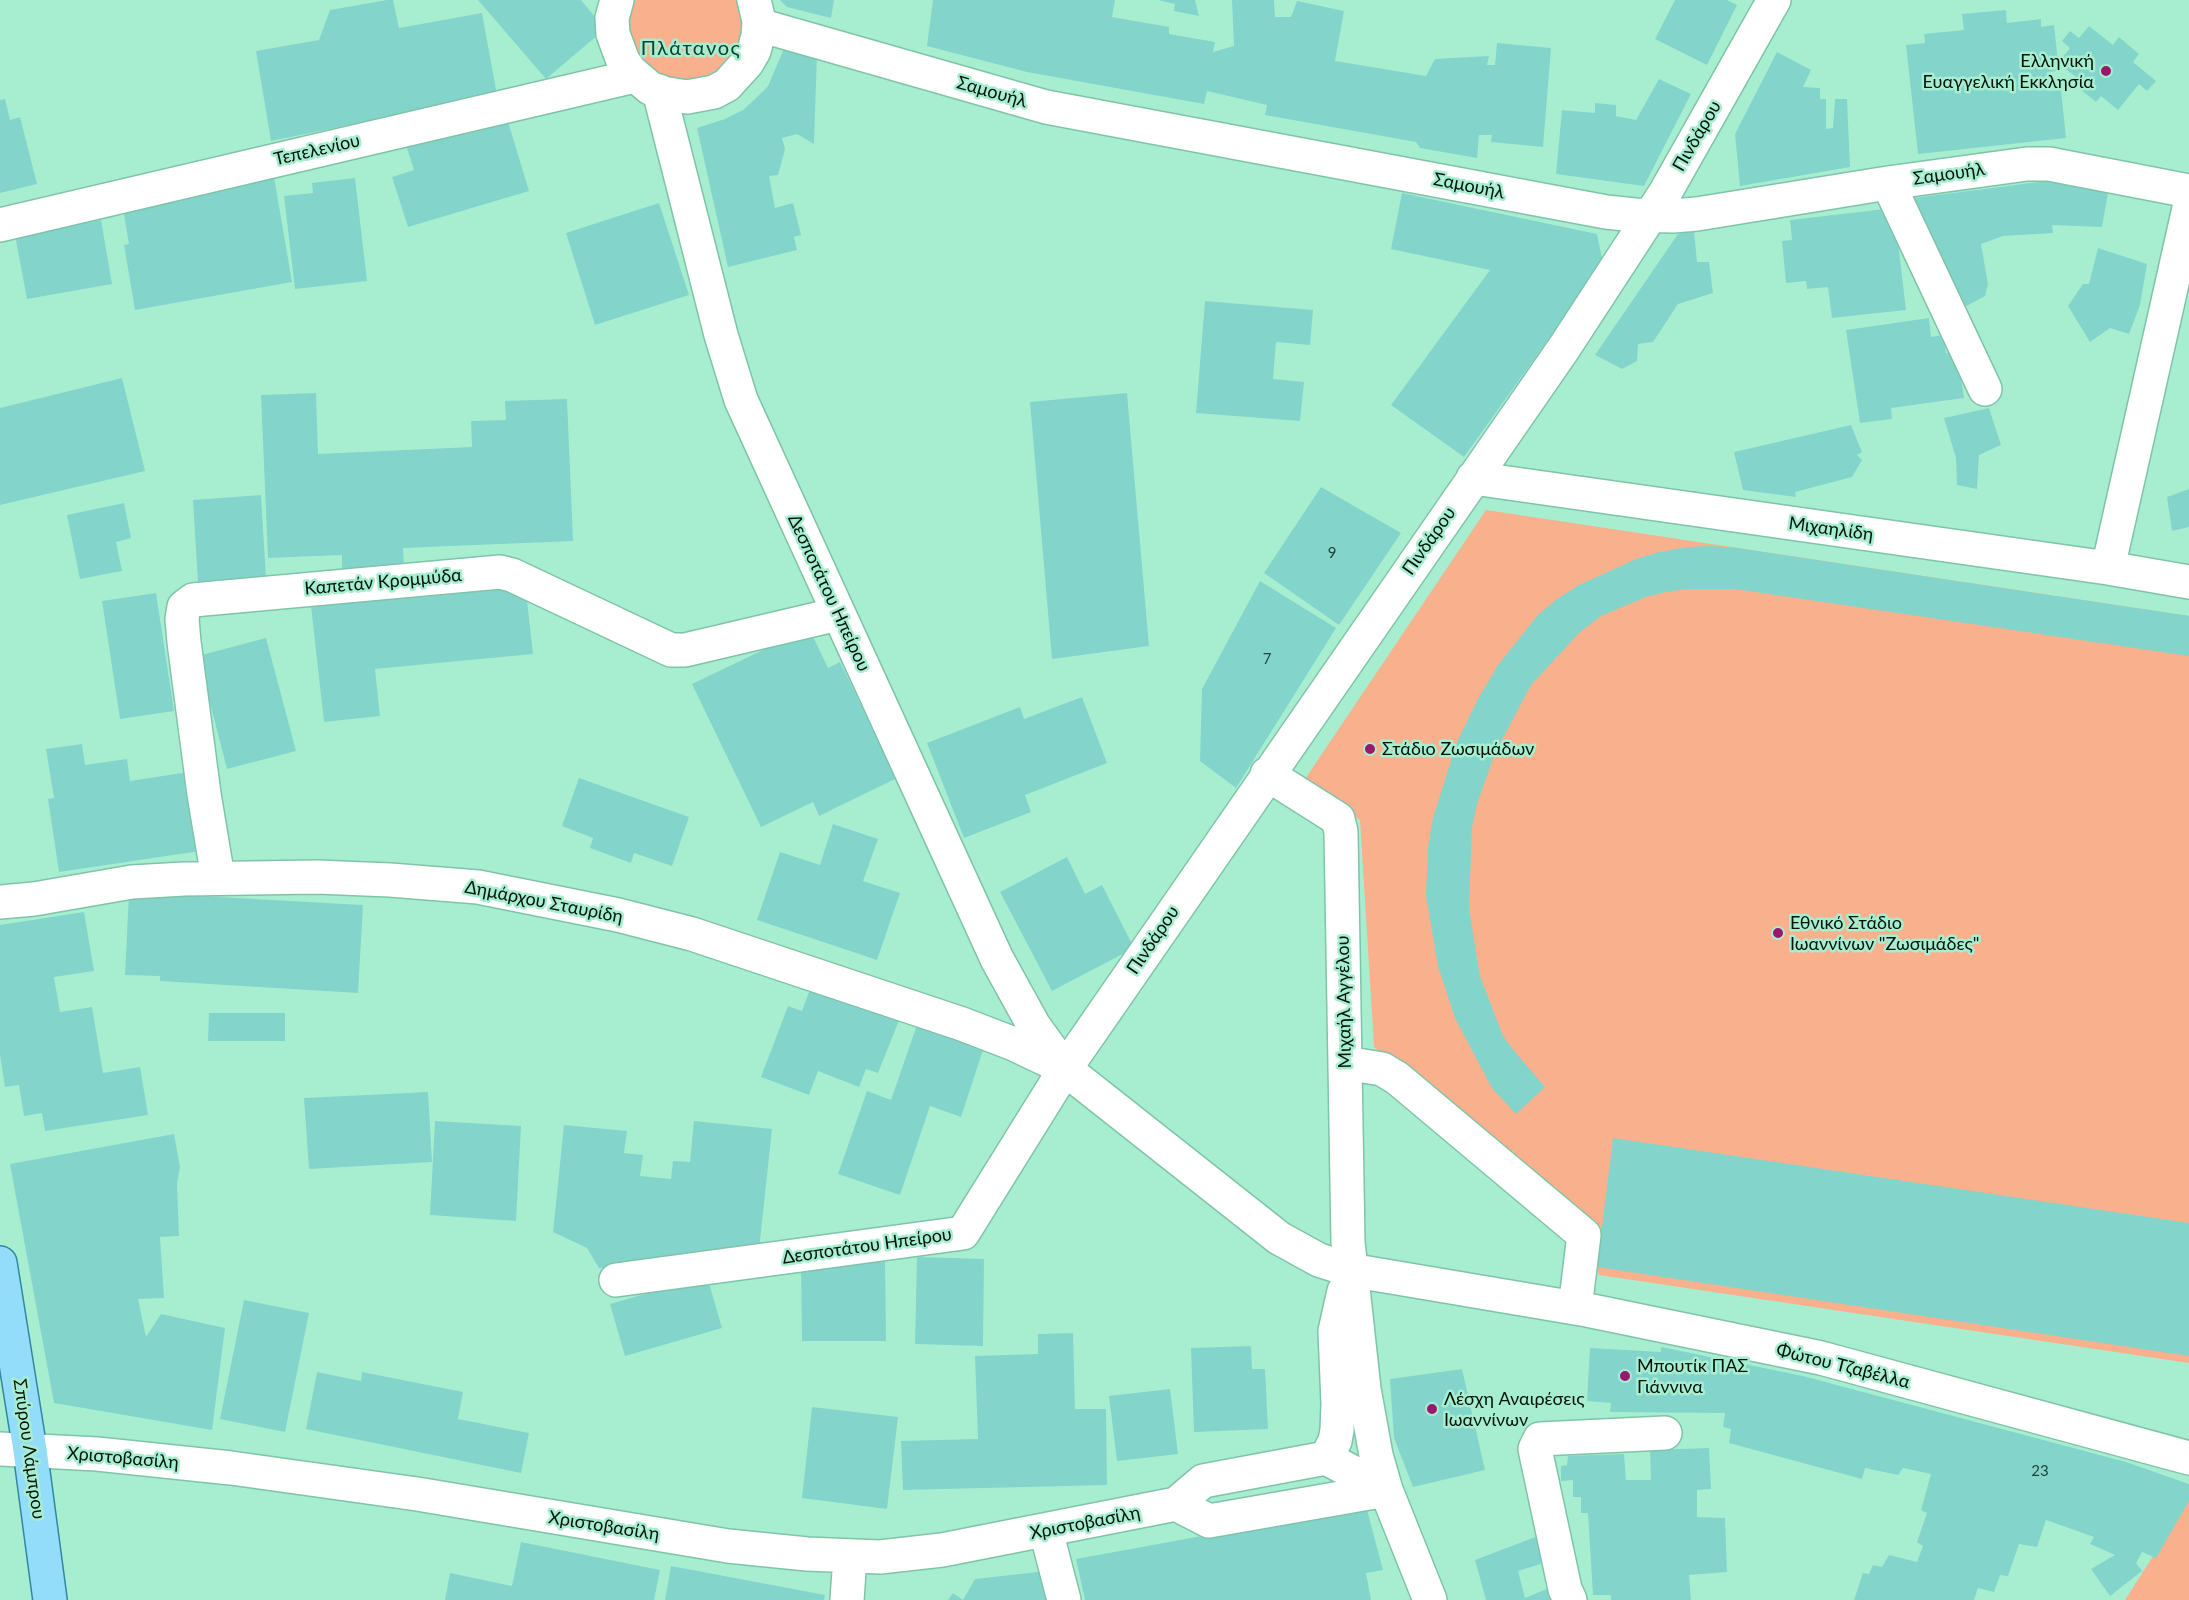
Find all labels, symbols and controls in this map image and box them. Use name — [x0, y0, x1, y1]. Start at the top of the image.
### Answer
district label: Πλάτανος — [641, 37, 741, 61]
place label: Ελληνική Ευαγγελική Εκκλησία — [1923, 50, 2094, 92]
marker: Ελληνική Ευαγγελική Εκκλησία — [2099, 64, 2113, 78]
street label: Σαμουήλ — [954, 72, 1030, 112]
street label: Πινδάρου — [1668, 97, 1726, 175]
street label: Τεπελενίου — [272, 130, 362, 170]
street label: Σαμουήλ — [1912, 158, 1986, 190]
street label: Σαμουήλ — [1431, 169, 1507, 203]
street label: Πινδάρου — [1398, 503, 1460, 579]
street label: Δεσποτάτου Ηπείρου — [783, 511, 875, 675]
street label: Μιχαηλίδη — [1787, 512, 1875, 546]
house number: 9 — [1328, 544, 1336, 562]
street label: Καπετάν Κρομμύδα — [303, 564, 463, 600]
house number: 7 — [1263, 650, 1271, 668]
place label: Στάδιο Ζωσιμάδων — [1382, 738, 1534, 760]
marker: Στάδιο Ζωσιμάδων — [1363, 742, 1377, 756]
street label: Δημάρχου Σταυρίδη — [463, 876, 625, 928]
street label: Πινδάρου — [1122, 902, 1184, 978]
place label: Εθνικό Στάδιο Ιωαννίνων "Ζωσιμάδες" — [1790, 912, 1979, 954]
marker: Εθνικό Στάδιο Ιωαννίνων "Ζωσιμάδες" — [1771, 926, 1785, 940]
street label: Μιχαήλ Αγγέλου — [1332, 935, 1356, 1069]
street label: Δεσποτάτου Ηπείρου — [781, 1223, 953, 1269]
street label: Φώτου Τζαβέλλα — [1774, 1339, 1912, 1393]
place label: Μπουτίκ ΠΑΣ Γιάννινα — [1637, 1355, 1748, 1398]
marker: Μπουτίκ ΠΑΣ Γιάννινα — [1618, 1369, 1632, 1383]
street label: Σπύρου Λάμπρου — [8, 1377, 50, 1521]
place label: Λέσχη Αναιρέσεις Ιωαννίνων — [1444, 1388, 1585, 1430]
marker: Λέσχη Αναιρέσεις Ιωαννίνων — [1425, 1402, 1439, 1416]
street label: Χριστοβασίλη — [66, 1442, 180, 1474]
house number: 23 — [2031, 1462, 2049, 1480]
street label: Χριστοβασίλη — [1028, 1502, 1142, 1544]
street label: Χριστοβασίλη — [547, 1507, 661, 1545]

